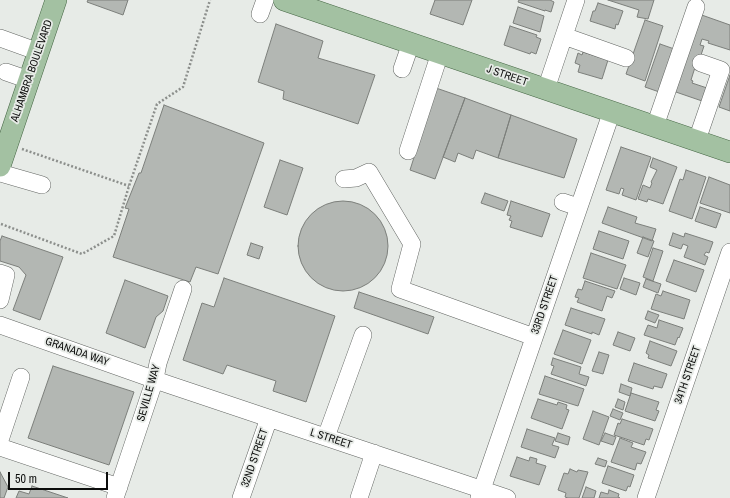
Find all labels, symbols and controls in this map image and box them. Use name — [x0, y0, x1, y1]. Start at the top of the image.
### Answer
street label: ALHAMBRA BOULEVARD — [8, 18, 56, 124]
street label: J STREET — [485, 63, 529, 89]
street label: 33RD STREET — [529, 274, 561, 336]
street label: GRANADA WAY — [43, 335, 111, 369]
street label: 34TH STREET — [672, 344, 704, 406]
street label: SEVILLE WAY — [135, 363, 163, 423]
street label: L STREET — [308, 426, 354, 452]
street label: 32ND STREET — [239, 427, 271, 489]
scale bar — [10, 464, 110, 490]
text: 50 m — [15, 471, 37, 487]

